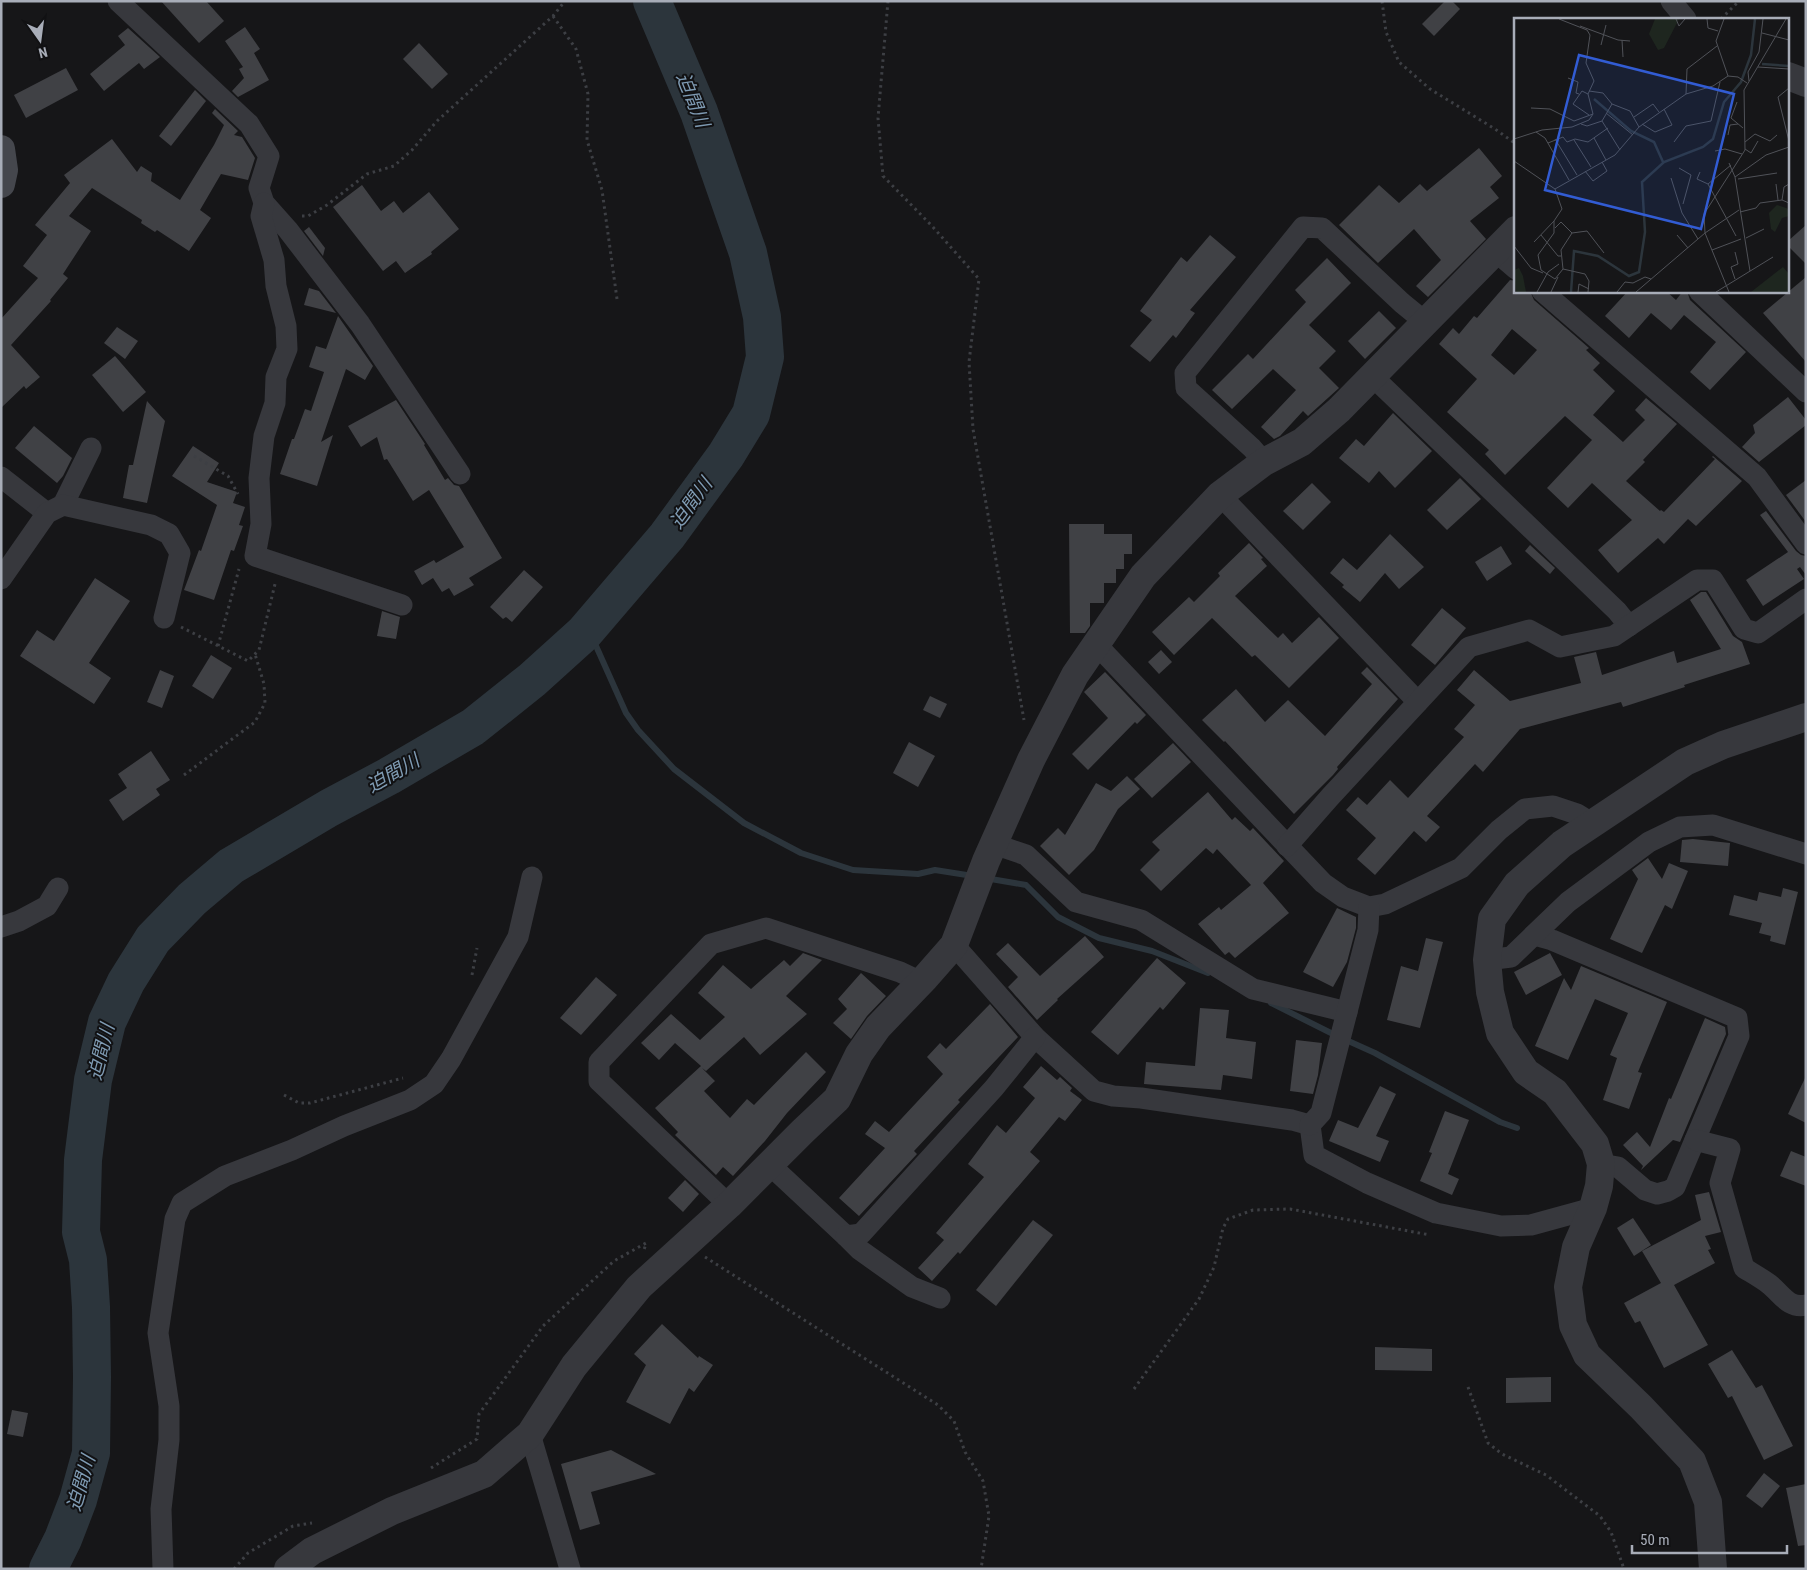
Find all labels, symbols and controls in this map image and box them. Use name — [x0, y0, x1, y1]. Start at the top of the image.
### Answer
north arrow — [15, 15, 65, 65]
inset map — [1514, 18, 1790, 292]
text: N — [37, 44, 49, 61]
water label: 迫間川 — [672, 69, 715, 133]
water label: 迫間川 — [665, 472, 718, 533]
water label: 迫間川 — [363, 748, 425, 797]
water label: 迫間川 — [83, 1020, 120, 1082]
water label: 迫間川 — [62, 1451, 100, 1514]
scale bar — [1632, 1522, 1787, 1554]
text: 50 m — [1640, 1531, 1670, 1549]

